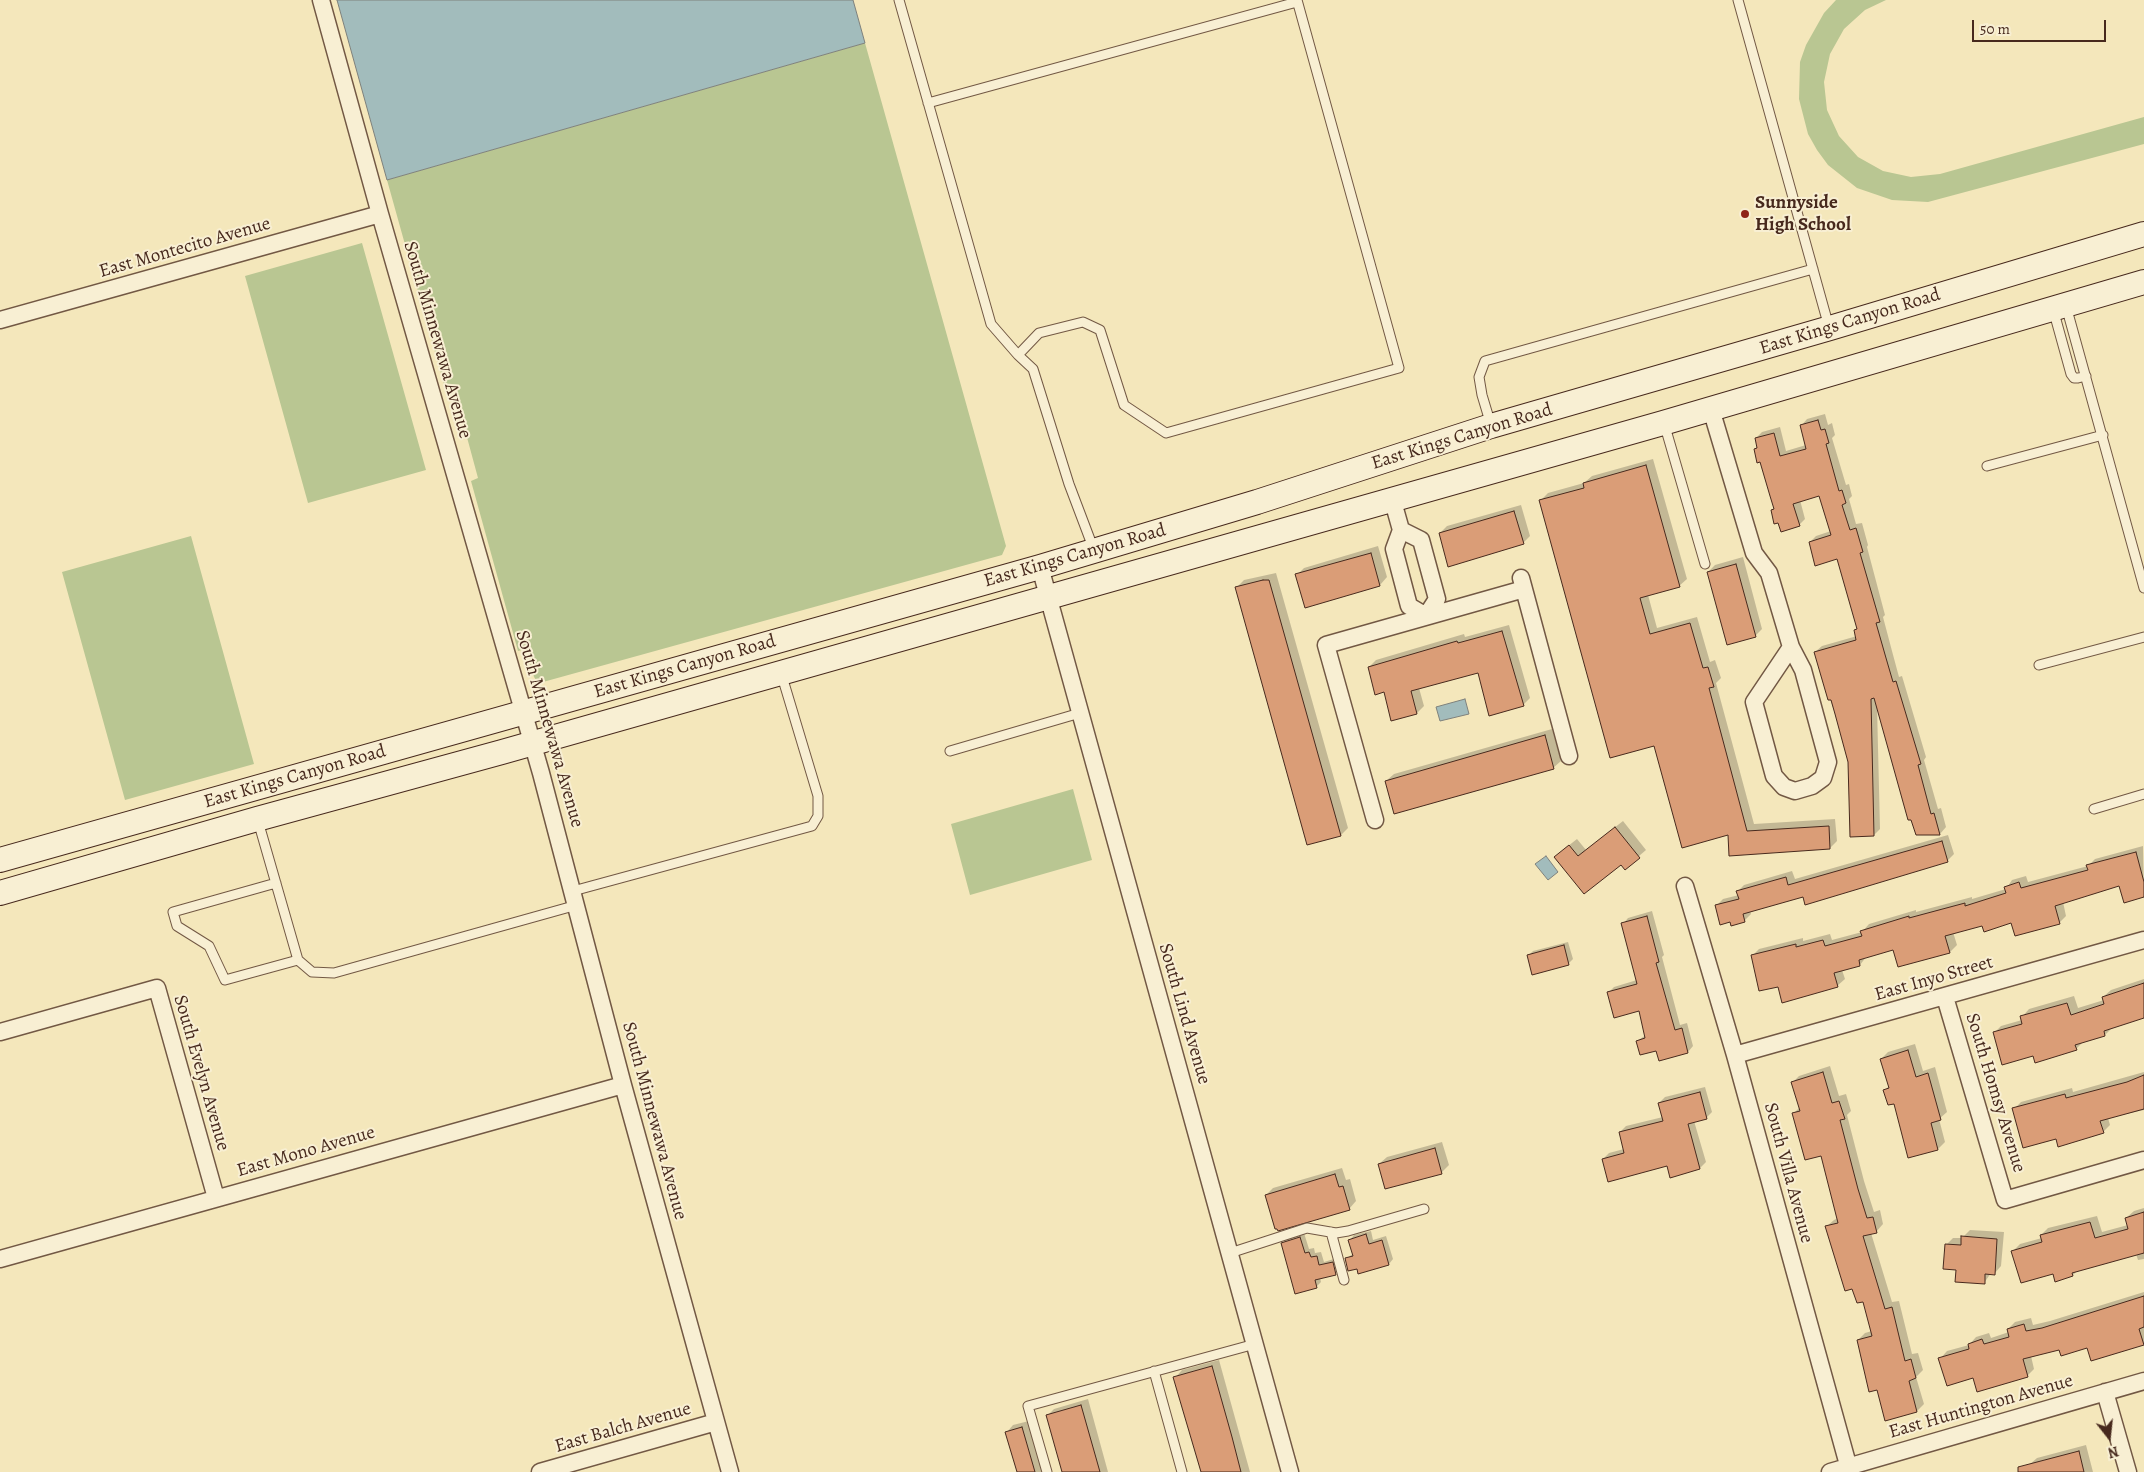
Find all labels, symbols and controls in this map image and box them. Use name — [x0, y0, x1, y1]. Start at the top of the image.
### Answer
scale bar — [1974, 10, 2108, 42]
text: 50 m — [1980, 19, 2010, 39]
place label: Sunnyside High School — [1755, 192, 1851, 236]
marker: Sunnyside High School — [1739, 208, 1751, 220]
street label: East Montecito Avenue — [97, 213, 273, 283]
street label: South Minnewawa Avenue — [398, 239, 476, 441]
street label: East Kings Canyon Road — [1757, 284, 1943, 360]
street label: East Kings Canyon Road — [1369, 399, 1555, 475]
street label: East Kings Canyon Road — [981, 519, 1169, 593]
street label: South Minnewawa Avenue — [510, 628, 588, 830]
street label: East Kings Canyon Road — [591, 630, 779, 704]
street label: East Kings Canyon Road — [201, 740, 389, 814]
street label: South Lind Avenue — [1153, 941, 1215, 1087]
street label: East Inyo Street — [1872, 951, 1996, 1007]
street label: South Evelyn Avenue — [168, 993, 234, 1153]
street label: South Homsy Avenue — [1960, 1011, 2030, 1175]
street label: South Minnewawa Avenue — [617, 1019, 691, 1223]
street label: South Villa Avenue — [1758, 1100, 1818, 1246]
street label: East Mono Avenue — [234, 1121, 378, 1183]
street label: East Huntington Avenue — [1886, 1370, 2076, 1444]
street label: East Balch Avenue — [552, 1398, 694, 1458]
north arrow — [2084, 1412, 2134, 1462]
text: N — [2106, 1441, 2121, 1462]

